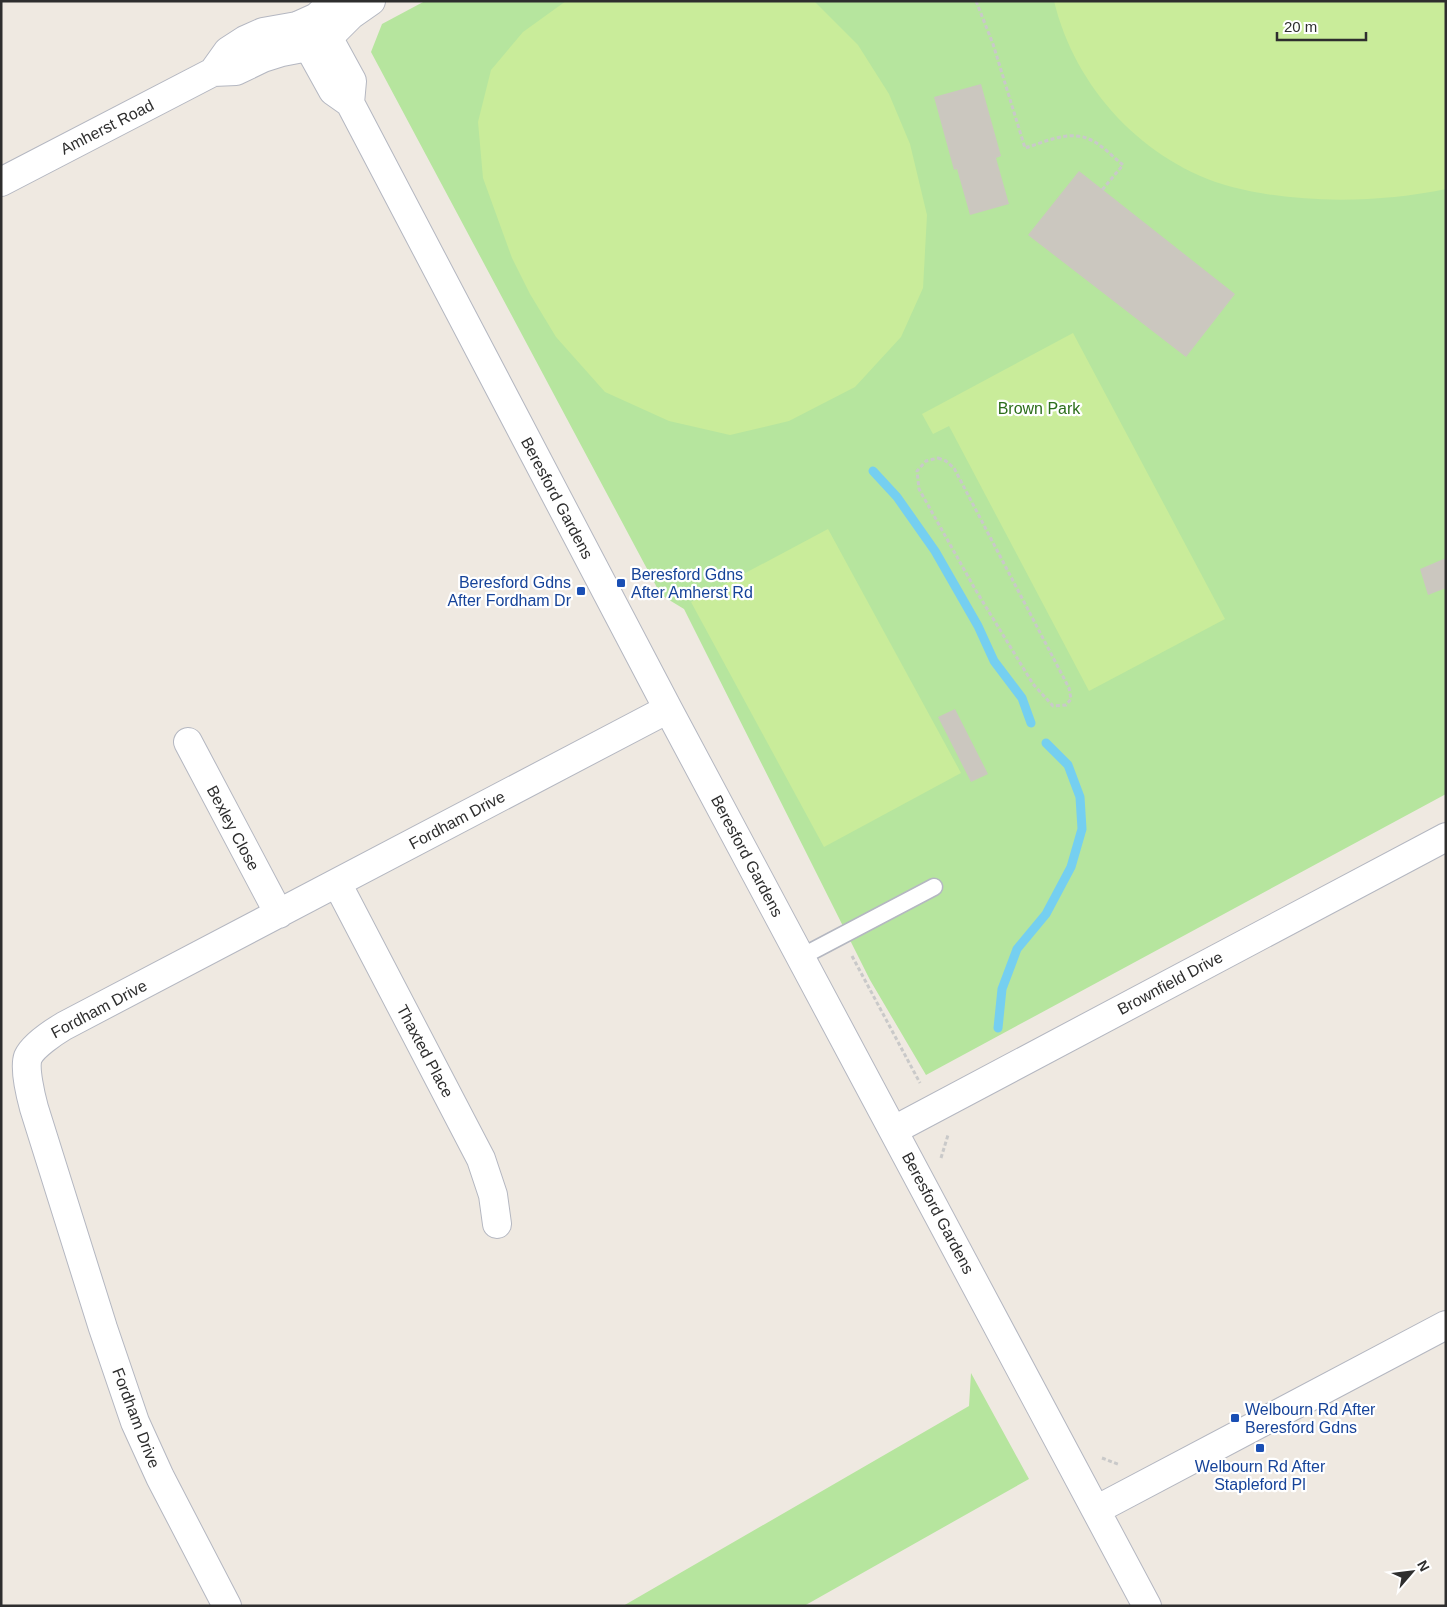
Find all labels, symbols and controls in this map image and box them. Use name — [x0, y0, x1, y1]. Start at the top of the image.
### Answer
scale bar — [1277, 10, 1366, 42]
text: 20 m — [1284, 18, 1317, 35]
street label: Amherst Road — [58, 96, 156, 158]
park label: Brown Park — [998, 400, 1081, 417]
street label: Beresford Gardens — [518, 434, 596, 562]
place label: Beresford Gdns After Amherst Rd — [631, 566, 753, 601]
place label: Beresford Gdns After Fordham Dr — [447, 574, 572, 609]
marker: Beresford Gdns After Amherst Rd — [615, 577, 627, 589]
marker: Beresford Gdns After Fordham Dr — [575, 585, 587, 597]
street label: Bexley Close — [204, 783, 262, 873]
street label: Fordham Drive — [406, 788, 508, 852]
street label: Beresford Gardens — [708, 792, 786, 920]
street label: Brownfield Drive — [1115, 948, 1226, 1018]
street label: Fordham Drive — [48, 977, 150, 1041]
street label: Thaxted Place — [393, 1002, 457, 1100]
street label: Beresford Gardens — [899, 1149, 977, 1277]
street label: Fordham Drive — [109, 1366, 163, 1471]
place label: Welbourn Rd After Beresford Gdns — [1245, 1401, 1376, 1436]
marker: Welbourn Rd After Beresford Gdns — [1229, 1412, 1241, 1424]
marker: Welbourn Rd After Stapleford Pl — [1254, 1442, 1266, 1454]
place label: Welbourn Rd After Stapleford Pl — [1195, 1458, 1326, 1493]
north arrow — [1387, 1547, 1437, 1597]
text: N — [1414, 1558, 1433, 1574]

